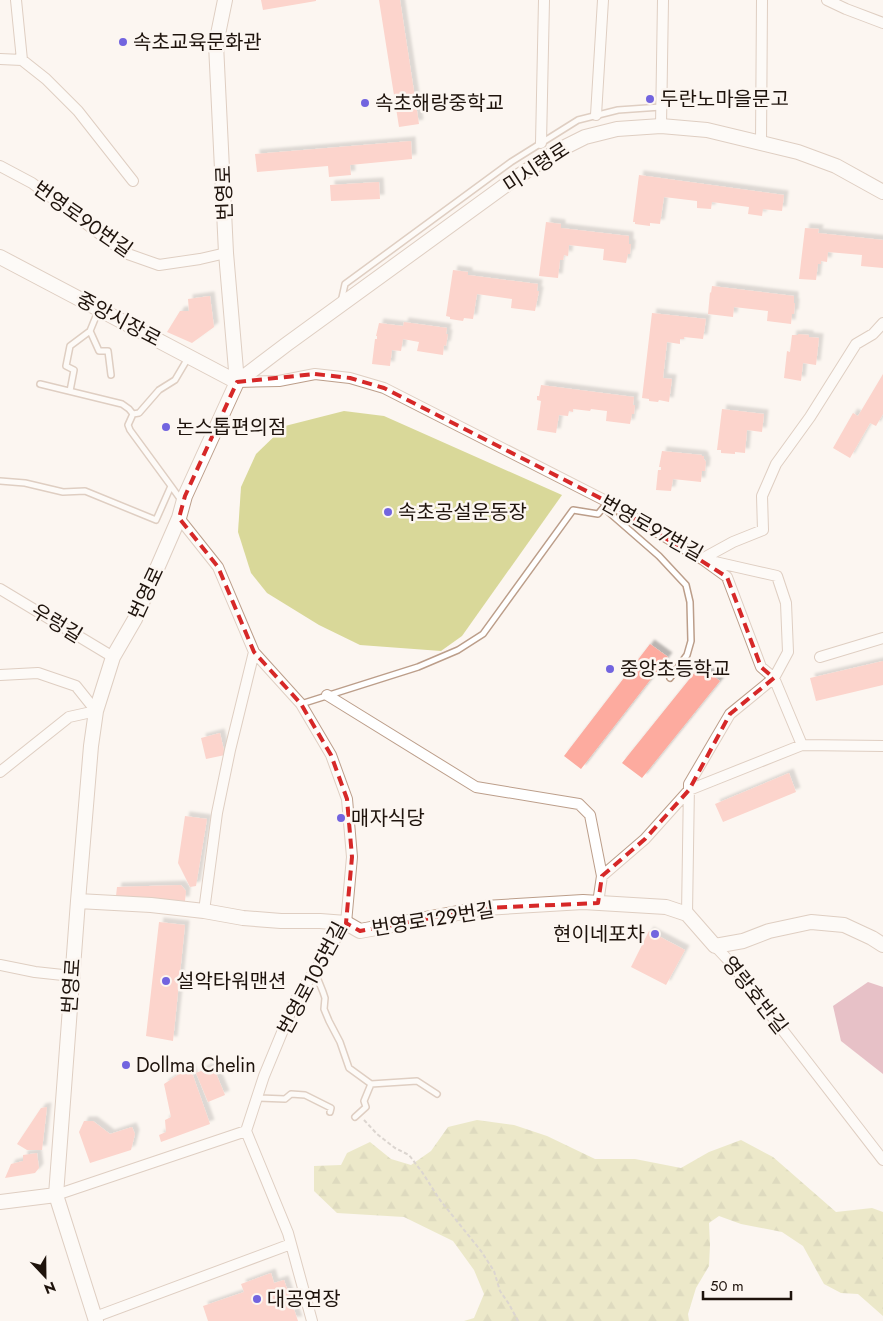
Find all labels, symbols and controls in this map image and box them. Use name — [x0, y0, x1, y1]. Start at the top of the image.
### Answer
place label: 속초교육문화관 — [133, 28, 262, 57]
marker: 속초교육문화관 — [117, 36, 129, 48]
place label: 두란노마을문고 — [660, 85, 789, 114]
place label: 속초해랑중학교 — [375, 89, 504, 118]
marker: 두란노마을문고 — [644, 93, 656, 105]
marker: 속초해랑중학교 — [359, 97, 371, 109]
street label: 미시령로 — [498, 135, 575, 200]
street label: 번영로 — [209, 165, 240, 221]
street label: 번영로90번길 — [27, 174, 138, 264]
street label: 중앙시장로 — [71, 285, 166, 354]
place label: 논스톱편의점 — [176, 413, 286, 442]
marker: 논스톱편의점 — [160, 421, 172, 433]
street label: 번영로97번길 — [595, 488, 708, 569]
place label: 속초공설운동장 — [398, 498, 527, 527]
marker: 속초공설운동장 — [382, 506, 394, 518]
street label: 번영로 — [122, 562, 171, 624]
street label: 우렁길 — [26, 597, 88, 650]
place label: 중앙초등학교 — [620, 655, 730, 684]
marker: 중앙초등학교 — [604, 663, 616, 675]
place label: 매자식당 — [351, 804, 425, 833]
marker: 매자식당 — [335, 812, 347, 824]
street label: 번영로129번길 — [370, 895, 497, 944]
street label: 번영로105번길 — [270, 917, 354, 1040]
place label: 현이네포차 — [553, 920, 645, 949]
marker: 현이네포차 — [649, 928, 661, 940]
street label: 영랑호반길 — [715, 950, 794, 1040]
street label: 번영로 — [55, 957, 88, 1015]
place label: 설악타워맨션 — [176, 967, 286, 996]
marker: 설악타워맨션 — [160, 975, 172, 987]
place label: Dollma Chelin — [136, 1051, 256, 1080]
marker: Dollma Chelin — [120, 1059, 132, 1071]
north arrow — [20, 1251, 70, 1301]
scale bar — [703, 1268, 790, 1300]
text: 50 m — [710, 1275, 744, 1297]
text: N — [41, 1277, 59, 1299]
place label: 대공연장 — [267, 1285, 341, 1314]
marker: 대공연장 — [251, 1293, 263, 1305]

